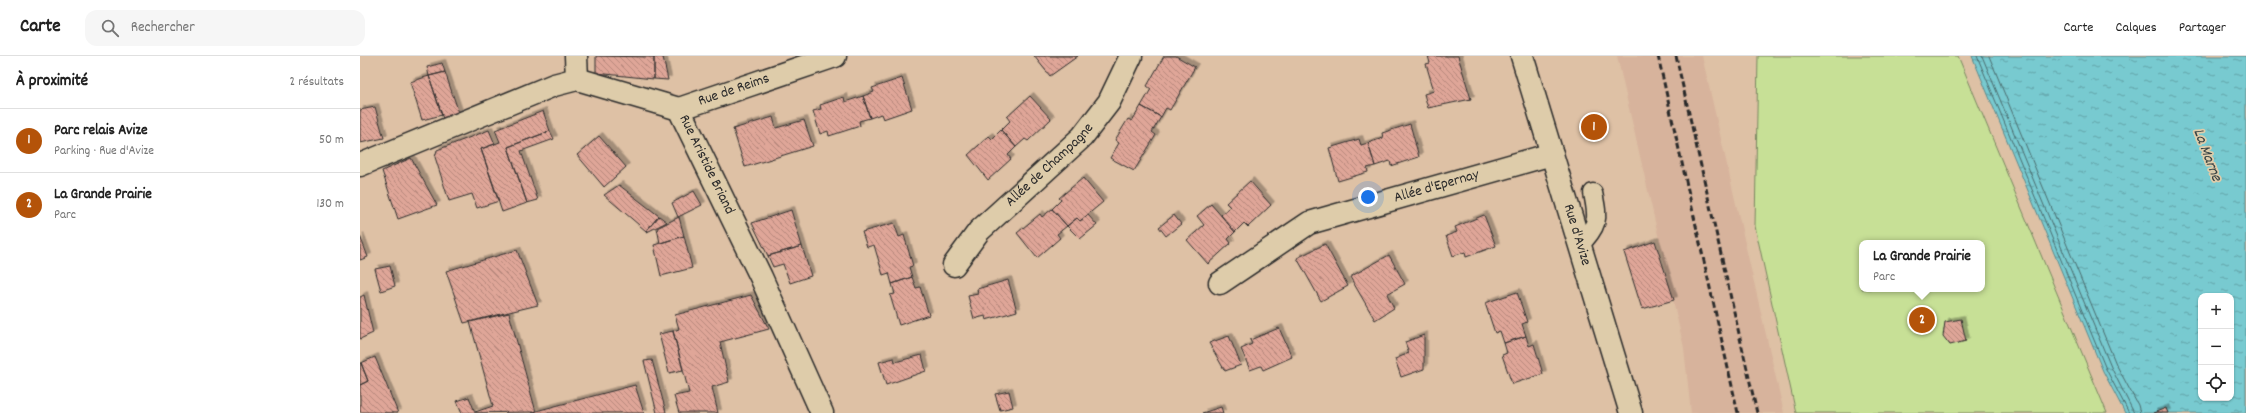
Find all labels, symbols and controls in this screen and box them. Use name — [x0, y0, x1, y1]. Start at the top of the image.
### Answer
search box — [85, 10, 365, 46]
text: Carte — [20, 14, 61, 41]
icon: search — [99, 17, 121, 39]
text: Rechercher — [131, 17, 195, 39]
text: Carte — [2064, 18, 2094, 38]
text: Calques — [2116, 18, 2157, 38]
text: Partager — [2179, 18, 2226, 38]
street label: Rue de Reims — [695, 68, 773, 113]
text: À proximité — [16, 70, 88, 94]
text: 2 résultats — [290, 73, 344, 92]
street label: Rue Aristide Briand — [673, 111, 740, 218]
pin: 1 — [1581, 112, 1607, 142]
street label: Allée de Champagne — [1001, 118, 1100, 213]
text: Parc relais Avize — [54, 120, 148, 142]
water label: La Marne — [2186, 125, 2228, 186]
text: 1 — [28, 131, 30, 150]
text: 50 m — [319, 131, 344, 150]
text: Parking · Rue d'Avize — [54, 142, 154, 161]
street label: Allée d'Epernay — [1391, 164, 1483, 209]
text: La Grande Prairie — [54, 184, 152, 206]
your location — [1358, 187, 1378, 207]
text: 2 — [26, 195, 32, 214]
text: 130 m — [316, 195, 344, 214]
street label: Rue d'Avize — [1557, 201, 1596, 269]
text: Parc — [54, 206, 76, 225]
popup — [1859, 240, 1985, 292]
text: La Grande Prairie — [1873, 246, 1971, 268]
text: Parc — [1873, 268, 1895, 287]
map controls — [2198, 293, 2234, 401]
button: + — [2198, 293, 2234, 329]
pin: 2 — [1909, 305, 1935, 335]
button: − — [2198, 329, 2234, 365]
button: locate — [2198, 365, 2234, 401]

